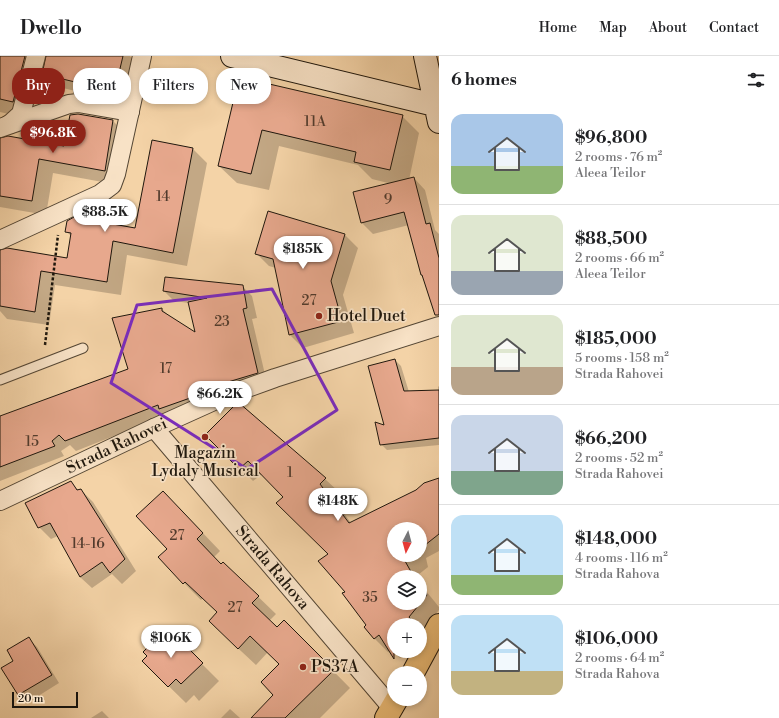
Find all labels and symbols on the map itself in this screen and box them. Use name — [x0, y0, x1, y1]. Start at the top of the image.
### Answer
house number: 11A — [304, 113, 326, 131]
pin: $96.8K — [20, 120, 86, 154]
house number: 14 — [156, 188, 170, 206]
house number: 9 — [384, 191, 392, 209]
pin: $88.5K — [72, 199, 138, 233]
pin: $185K — [275, 236, 331, 270]
house number: 27 — [302, 292, 316, 310]
place label: Hotel Duet — [327, 306, 406, 326]
marker: Hotel Duet — [314, 311, 324, 321]
house number: 23 — [214, 313, 230, 331]
house number: 17 — [160, 360, 172, 378]
pin: $66.2K — [187, 381, 253, 415]
street label: Strada Rahovei — [63, 413, 170, 478]
marker: Magazin Lydaly Musical — [200, 432, 210, 442]
house number: 15 — [25, 433, 39, 451]
place label: Magazin Lydaly Musical — [151, 443, 259, 481]
house number: 1 — [287, 464, 293, 482]
pin: $148K — [310, 488, 366, 522]
street label: Strada Rahova — [231, 521, 314, 614]
north arrow — [387, 522, 427, 562]
house number: 27 — [170, 527, 184, 545]
house number: 14-16 — [71, 535, 105, 553]
house number: 35 — [362, 589, 378, 607]
house number: 27 — [228, 599, 242, 617]
pin: $106K — [143, 625, 199, 659]
place label: PS37A — [311, 657, 360, 677]
marker: PS37A — [298, 662, 308, 672]
scale bar — [12, 690, 78, 709]

